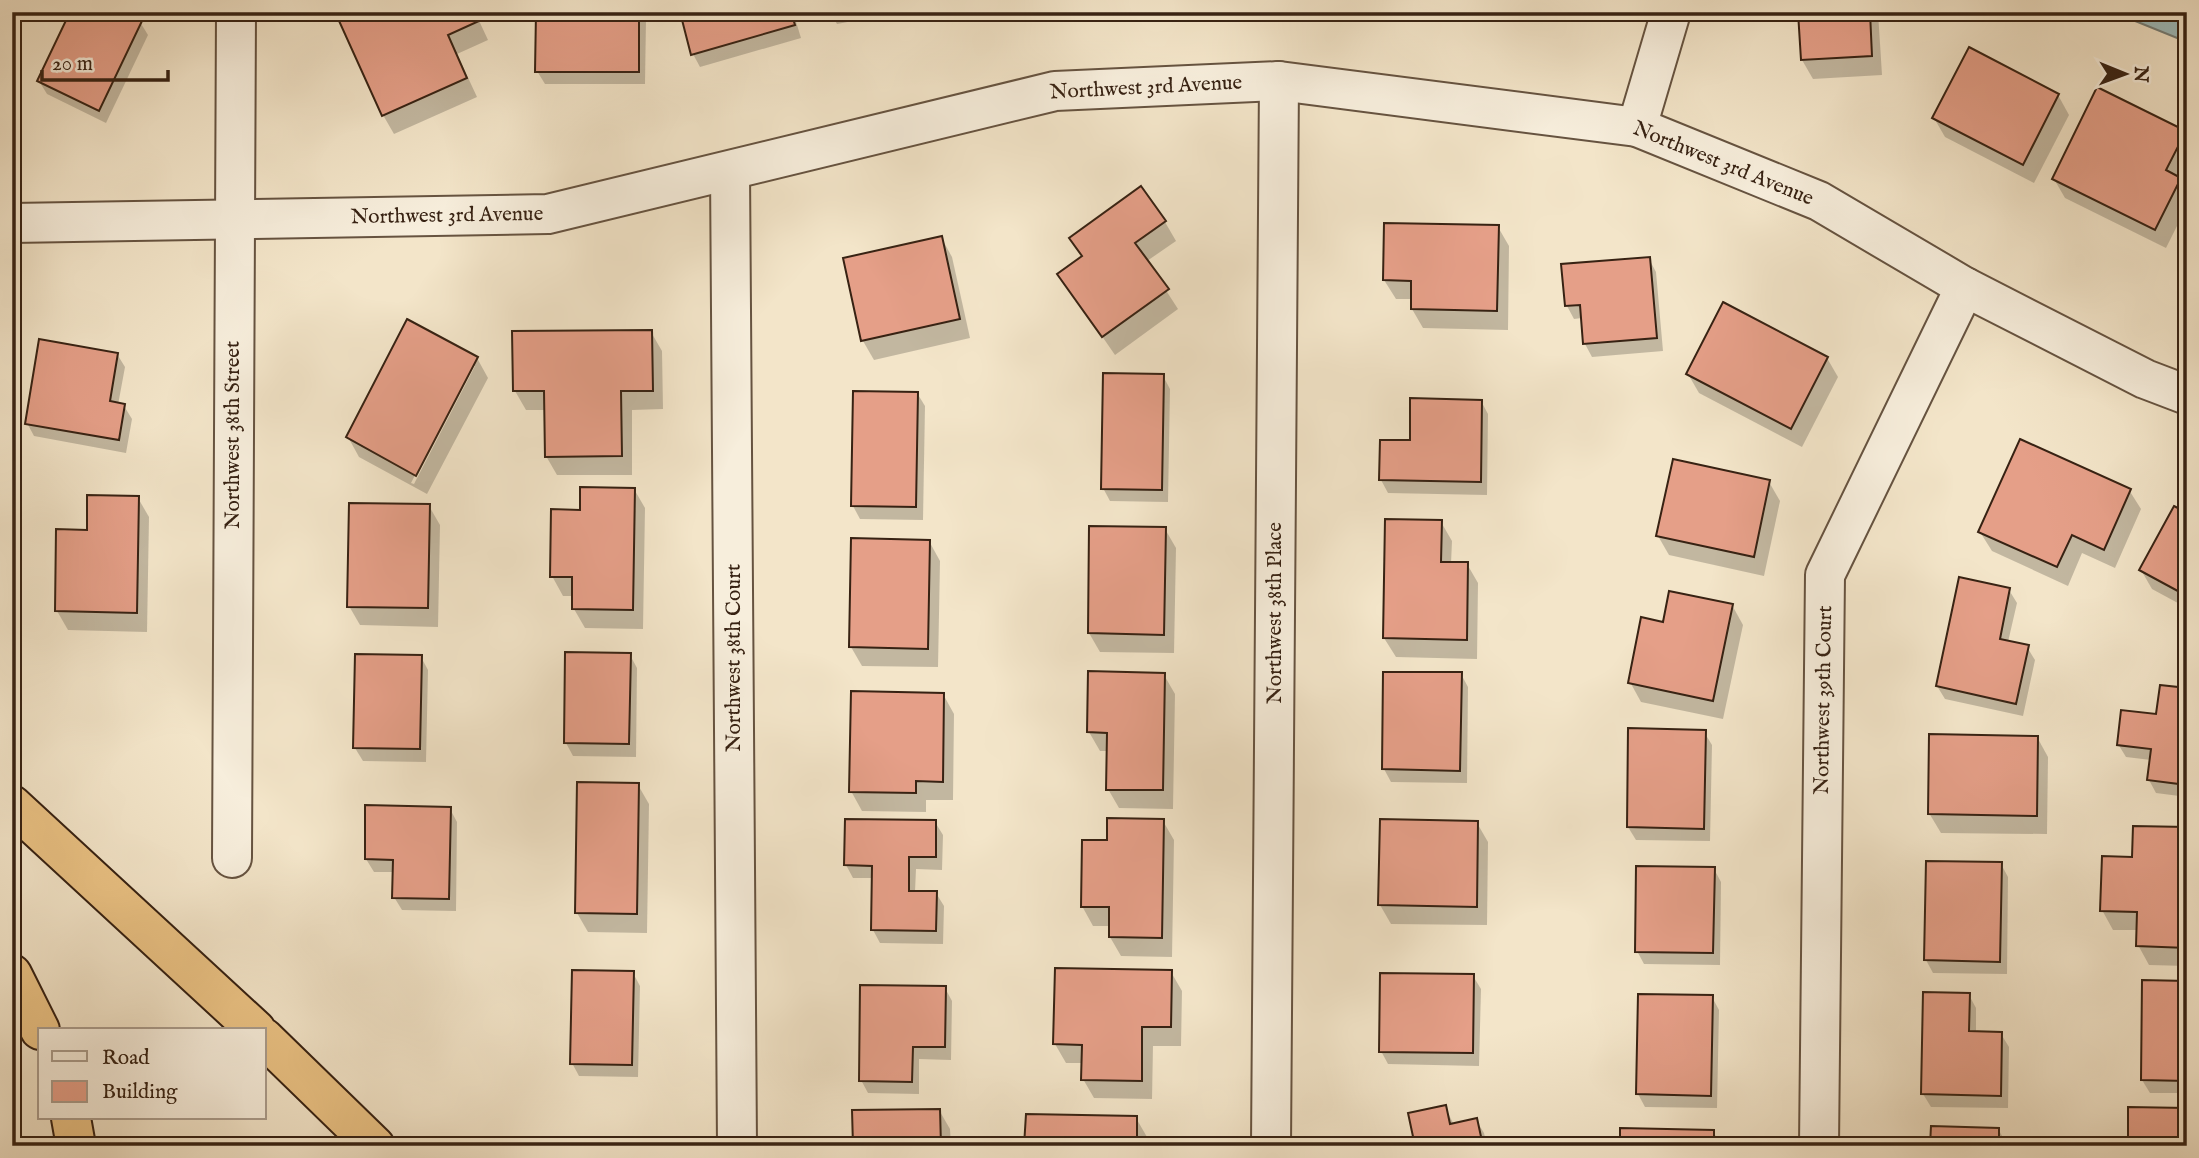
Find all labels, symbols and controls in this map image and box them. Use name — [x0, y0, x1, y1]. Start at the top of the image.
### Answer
scale bar — [42, 38, 168, 82]
north arrow — [2090, 38, 2160, 108]
text: 20 m — [52, 51, 93, 78]
text: N — [2128, 65, 2152, 83]
street label: Northwest 3rd Avenue — [1049, 69, 1243, 107]
street label: Northwest 3rd Avenue — [1629, 115, 1818, 213]
street label: Northwest 3rd Avenue — [350, 201, 544, 231]
street label: Northwest 38th Street — [220, 341, 247, 529]
street label: Northwest 38th Place — [1262, 522, 1289, 704]
street label: Northwest 38th Court — [721, 564, 748, 752]
street label: Northwest 39th Court — [1809, 605, 1839, 795]
legend — [38, 1028, 266, 1120]
text: Road — [102, 1045, 150, 1072]
text: Building — [102, 1079, 178, 1106]

